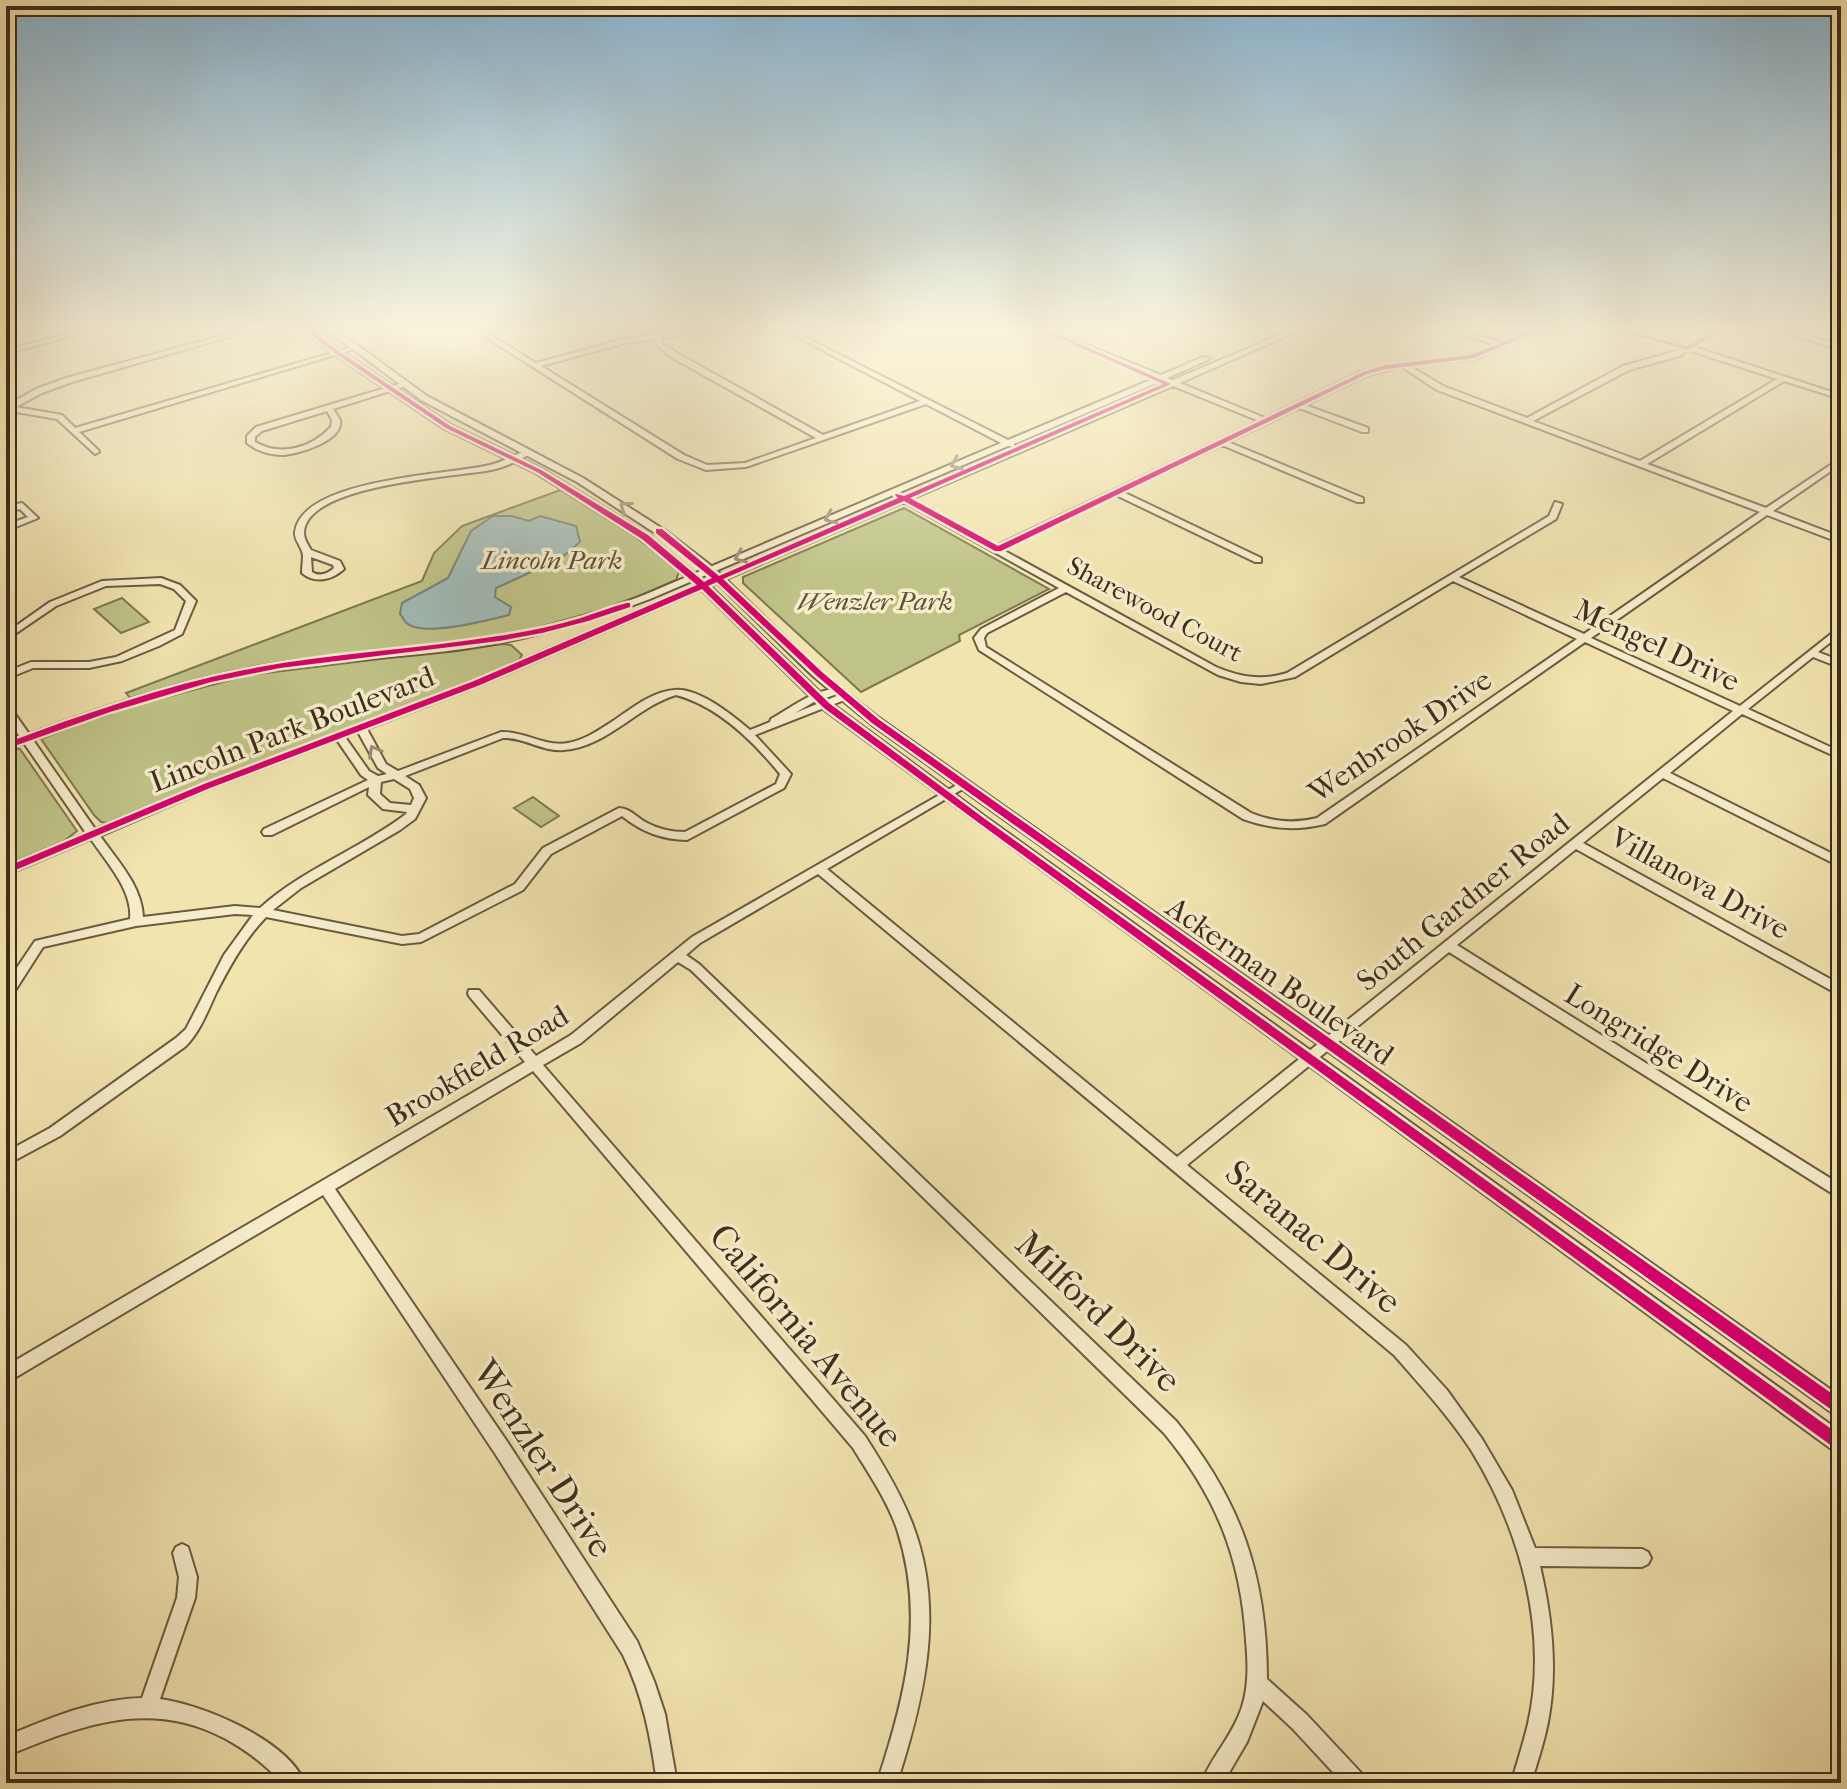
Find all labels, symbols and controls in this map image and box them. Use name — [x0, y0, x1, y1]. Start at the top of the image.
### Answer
one-way arrow — [950, 454, 964, 470]
one-way arrow — [619, 502, 633, 517]
one-way arrow — [824, 508, 838, 524]
park label: Lincoln Park — [480, 545, 622, 576]
one-way arrow — [734, 548, 748, 564]
street label: Sharewood Court — [1062, 550, 1248, 669]
park label: Wenzler Park — [797, 586, 953, 617]
street label: Mengel Drive — [1569, 592, 1745, 699]
street label: Lincoln Park Boulevard — [145, 659, 440, 800]
street label: Wenbrook Drive — [1301, 662, 1499, 811]
one-way arrow — [368, 745, 384, 759]
street label: South Gardner Road — [1350, 806, 1577, 999]
street label: Villanova Drive — [1603, 819, 1795, 947]
street label: Ackerman Boulevard — [1159, 889, 1401, 1073]
street label: Longridge Drive — [1558, 977, 1759, 1120]
street label: Brookfield Road — [380, 998, 575, 1135]
street label: Saranac Drive — [1217, 1151, 1410, 1322]
street label: California Avenue — [701, 1216, 912, 1456]
street label: Milford Drive — [1007, 1223, 1189, 1401]
street label: Wenzler Drive — [463, 1351, 622, 1565]

